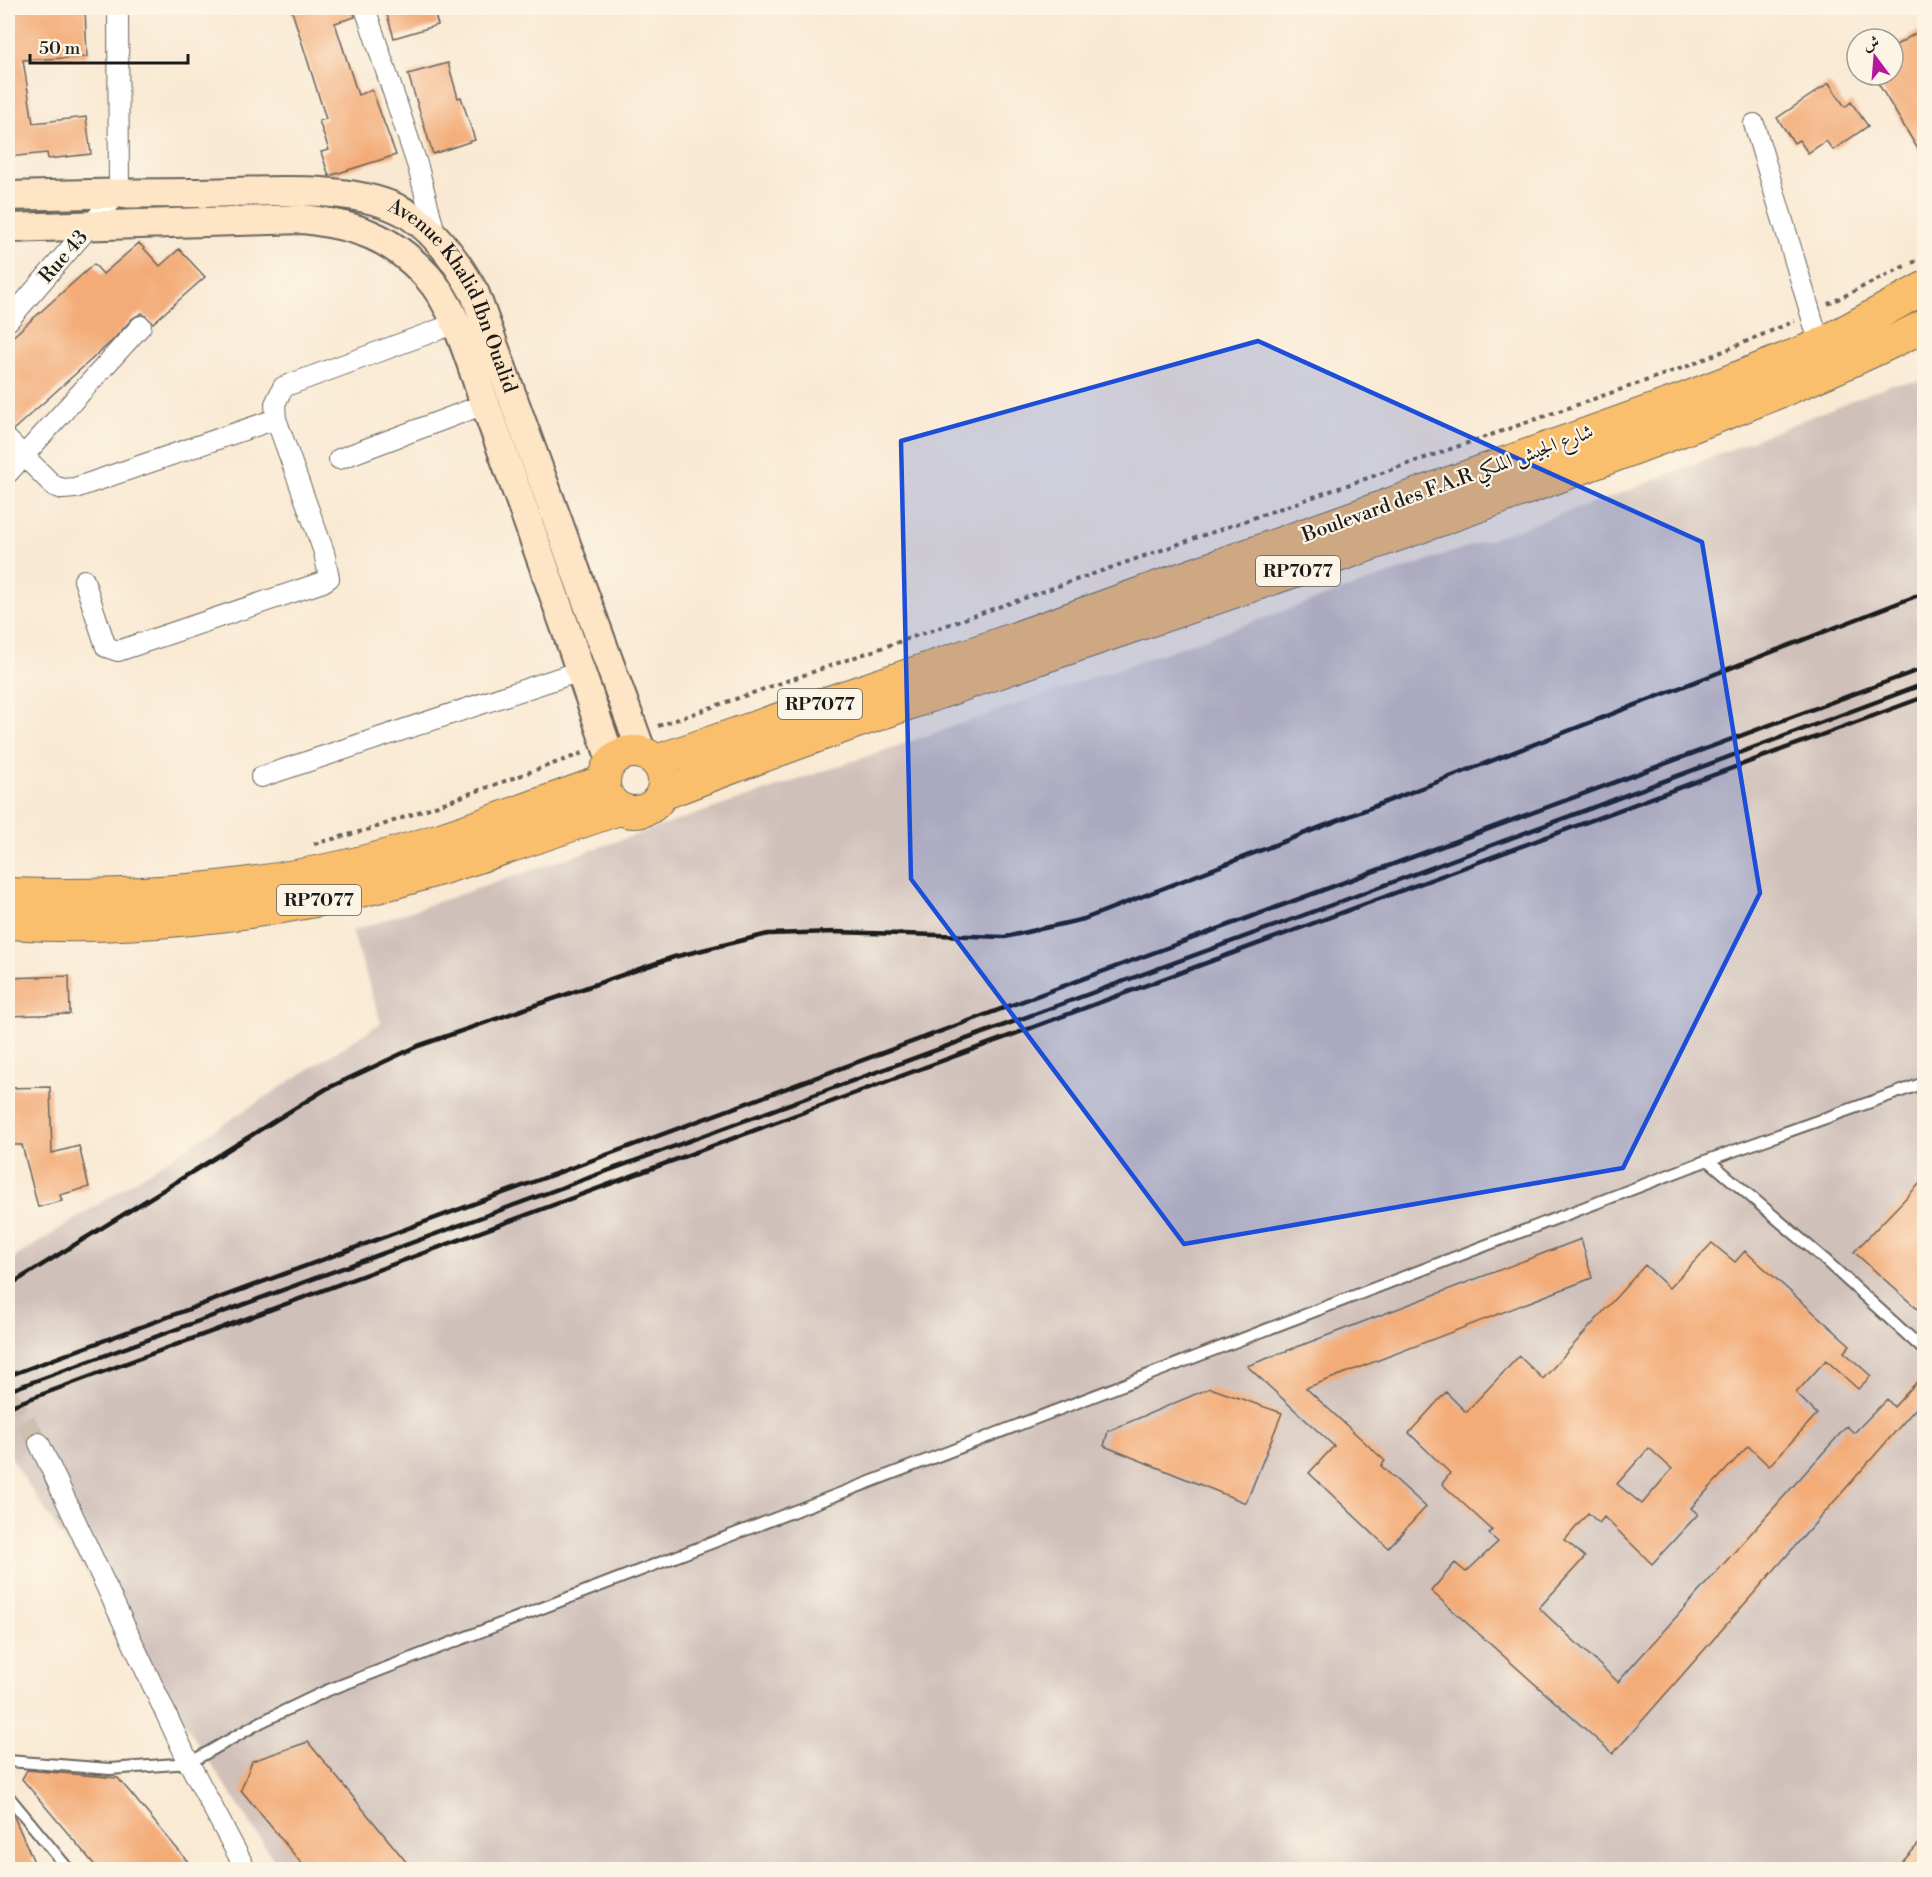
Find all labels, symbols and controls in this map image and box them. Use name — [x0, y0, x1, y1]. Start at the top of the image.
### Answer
scale bar — [30, 27, 188, 65]
north arrow — [1845, 27, 1905, 87]
text: ش — [1861, 32, 1882, 55]
text: 50 m — [39, 37, 81, 60]
street label: Avenue Khalid Ibn Oualid — [383, 193, 523, 397]
street label: Rue 43 — [34, 225, 94, 289]
street label: Boulevard des F.A.R شارع الجيش الملكي — [1298, 420, 1599, 554]
road number: RP7077 — [1256, 556, 1340, 586]
road number: RP7077 — [778, 689, 862, 719]
road number: RP7077 — [277, 885, 361, 915]

